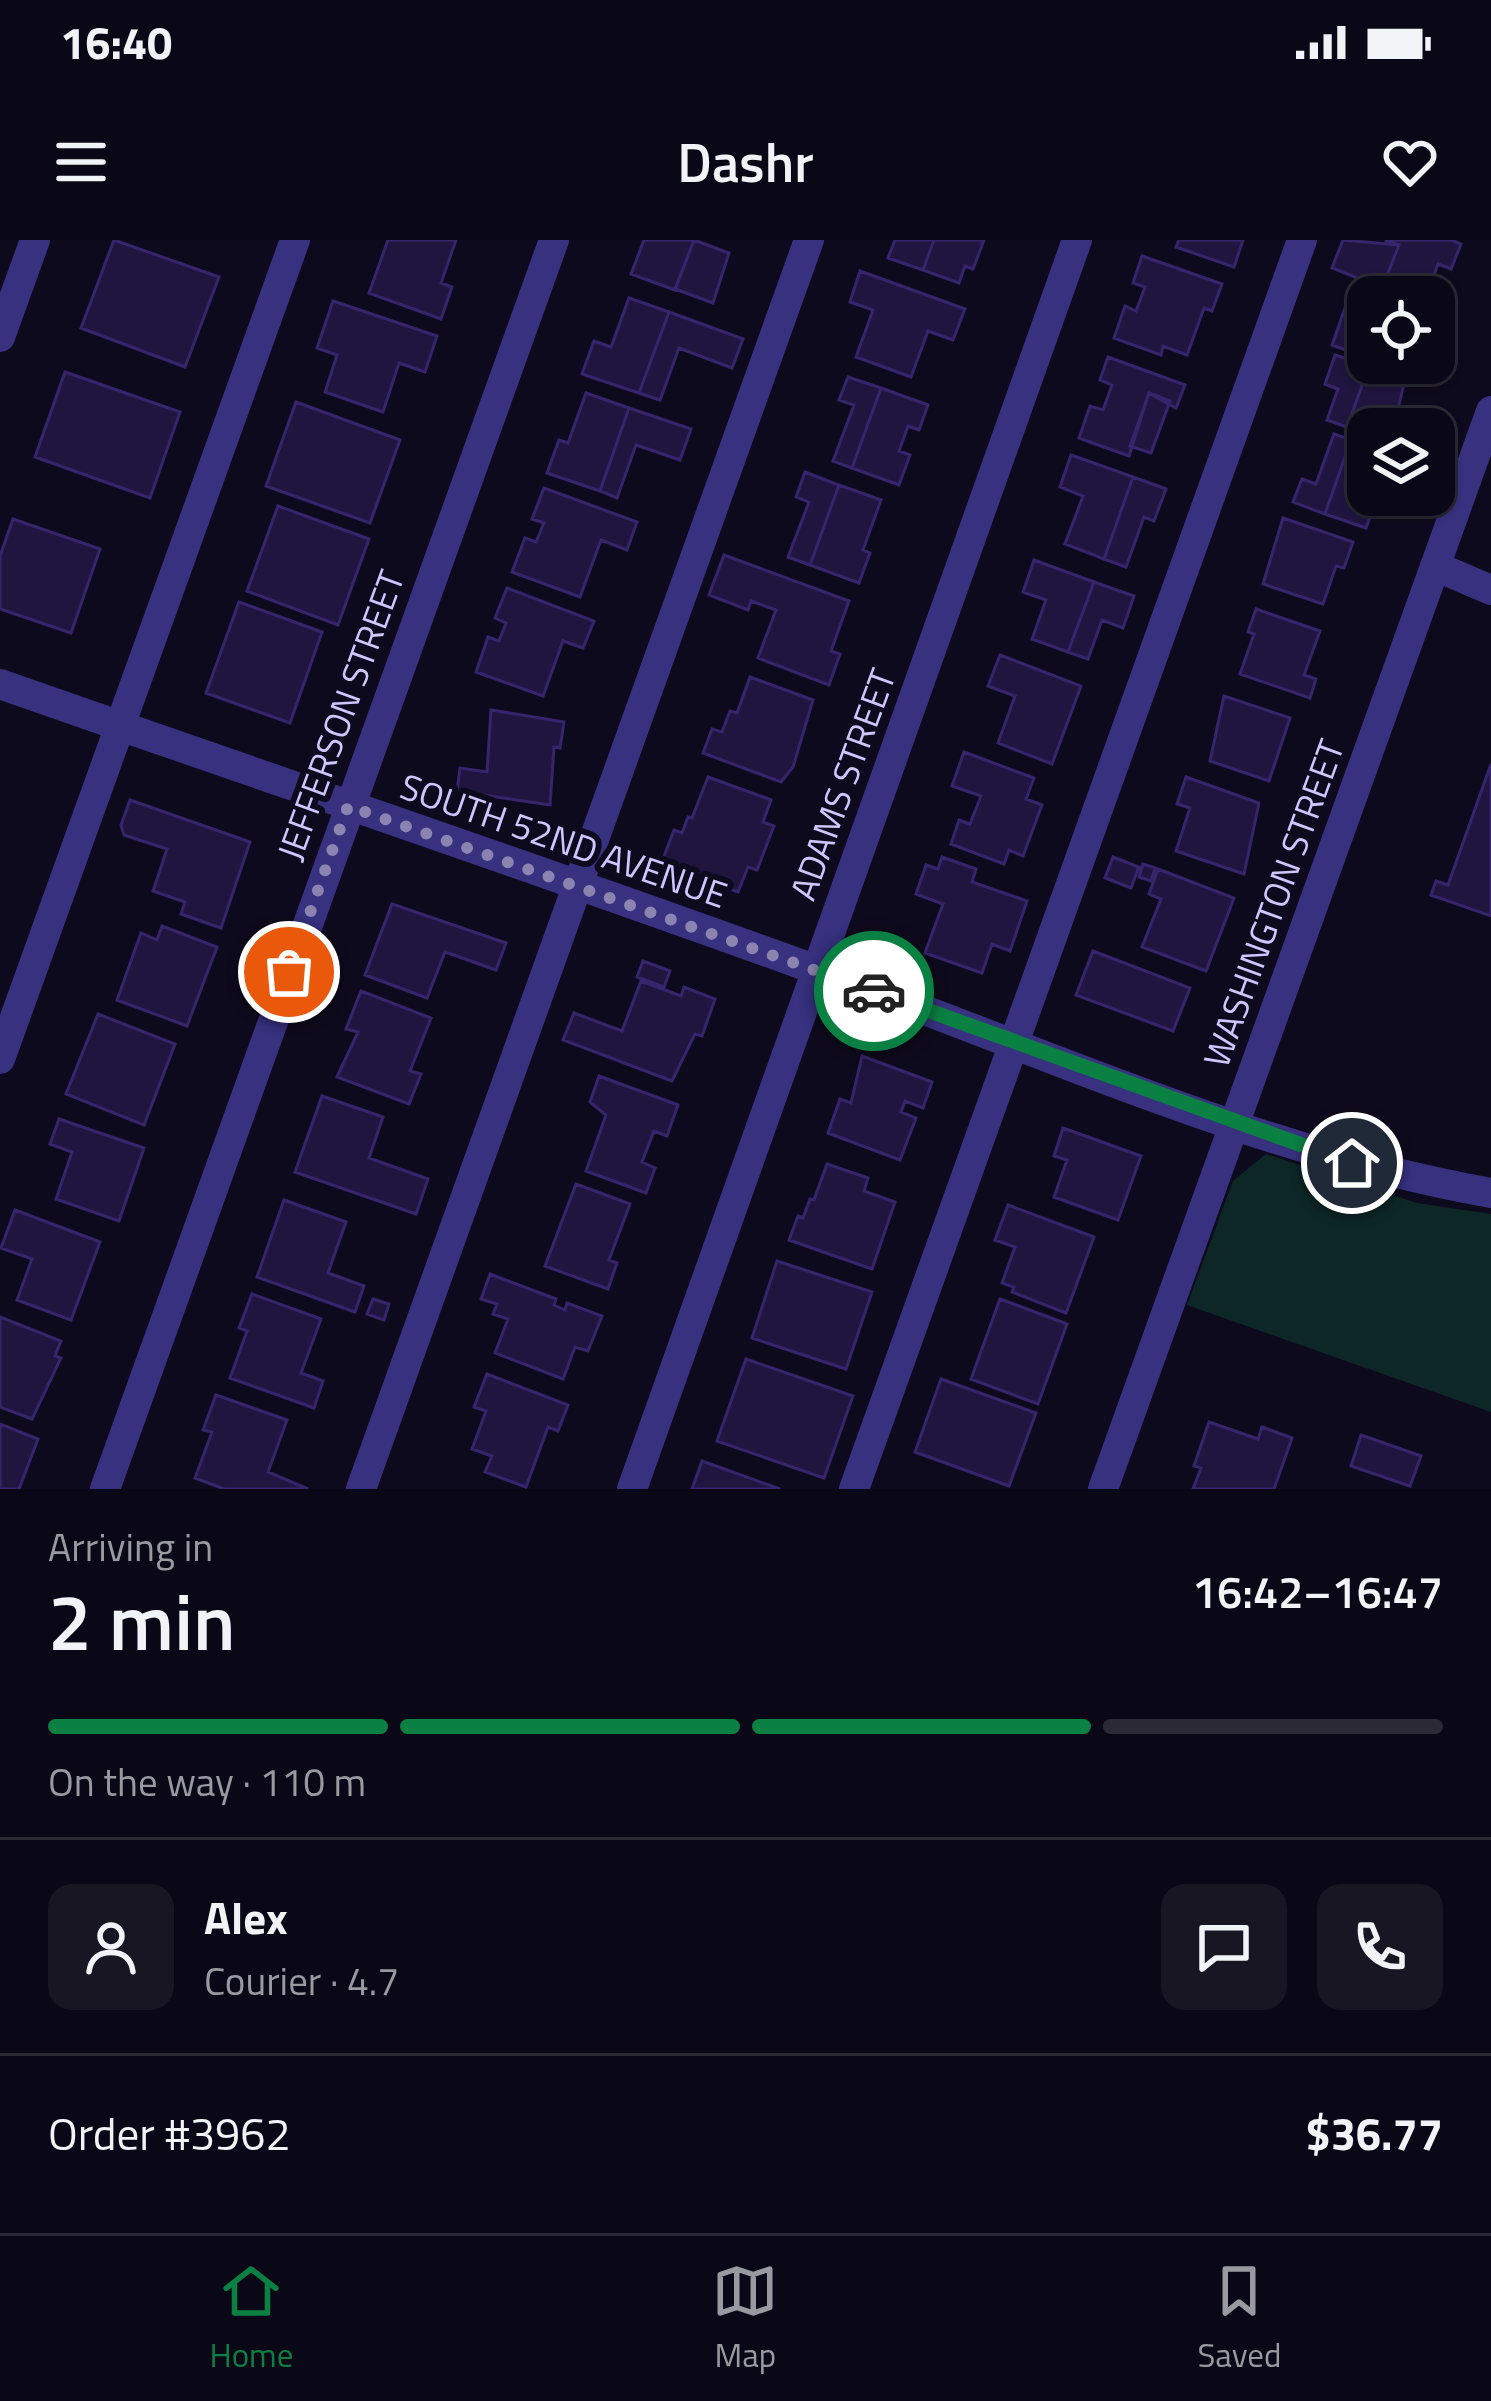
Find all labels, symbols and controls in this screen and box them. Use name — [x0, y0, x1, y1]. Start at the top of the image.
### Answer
text: 16:40 — [60, 8, 172, 76]
text: Dashr — [677, 121, 814, 203]
icon: menu — [48, 129, 114, 195]
icon: heart — [1377, 129, 1443, 195]
map controls — [1347, 276, 1455, 516]
button: locate — [1347, 276, 1455, 384]
button: layers — [1347, 408, 1455, 516]
street label: JEFFERSON STREET — [262, 562, 418, 868]
street label: ADAMS STREET — [775, 661, 909, 907]
street label: WASHINGTON STREET — [1188, 731, 1358, 1075]
street label: SOUTH 52ND AVENUE — [393, 758, 735, 922]
pin — [238, 921, 340, 1023]
courier — [814, 931, 934, 1051]
icon: bag — [256, 939, 322, 1005]
icon: car — [841, 958, 907, 1024]
pin — [1301, 1112, 1403, 1214]
icon: home — [1319, 1130, 1385, 1196]
text: Arriving in — [48, 1517, 213, 1576]
text: 16:42–16:47 — [1192, 1557, 1443, 1625]
text: 2 min — [48, 1562, 236, 1680]
text: On the way · 110 m — [48, 1752, 366, 1811]
text: Alex — [204, 1883, 288, 1951]
button: person — [48, 1884, 174, 2010]
button: chat — [1161, 1884, 1287, 2010]
button: phone — [1317, 1884, 1443, 2010]
text: Courier · 4.7 — [204, 1951, 399, 2010]
text: Order #3962 — [48, 2099, 291, 2167]
text: $36.77 — [1305, 2099, 1443, 2167]
tab: Home — [210, 2258, 293, 2380]
tab: Map — [712, 2258, 778, 2380]
tab: Saved — [1197, 2258, 1281, 2380]

